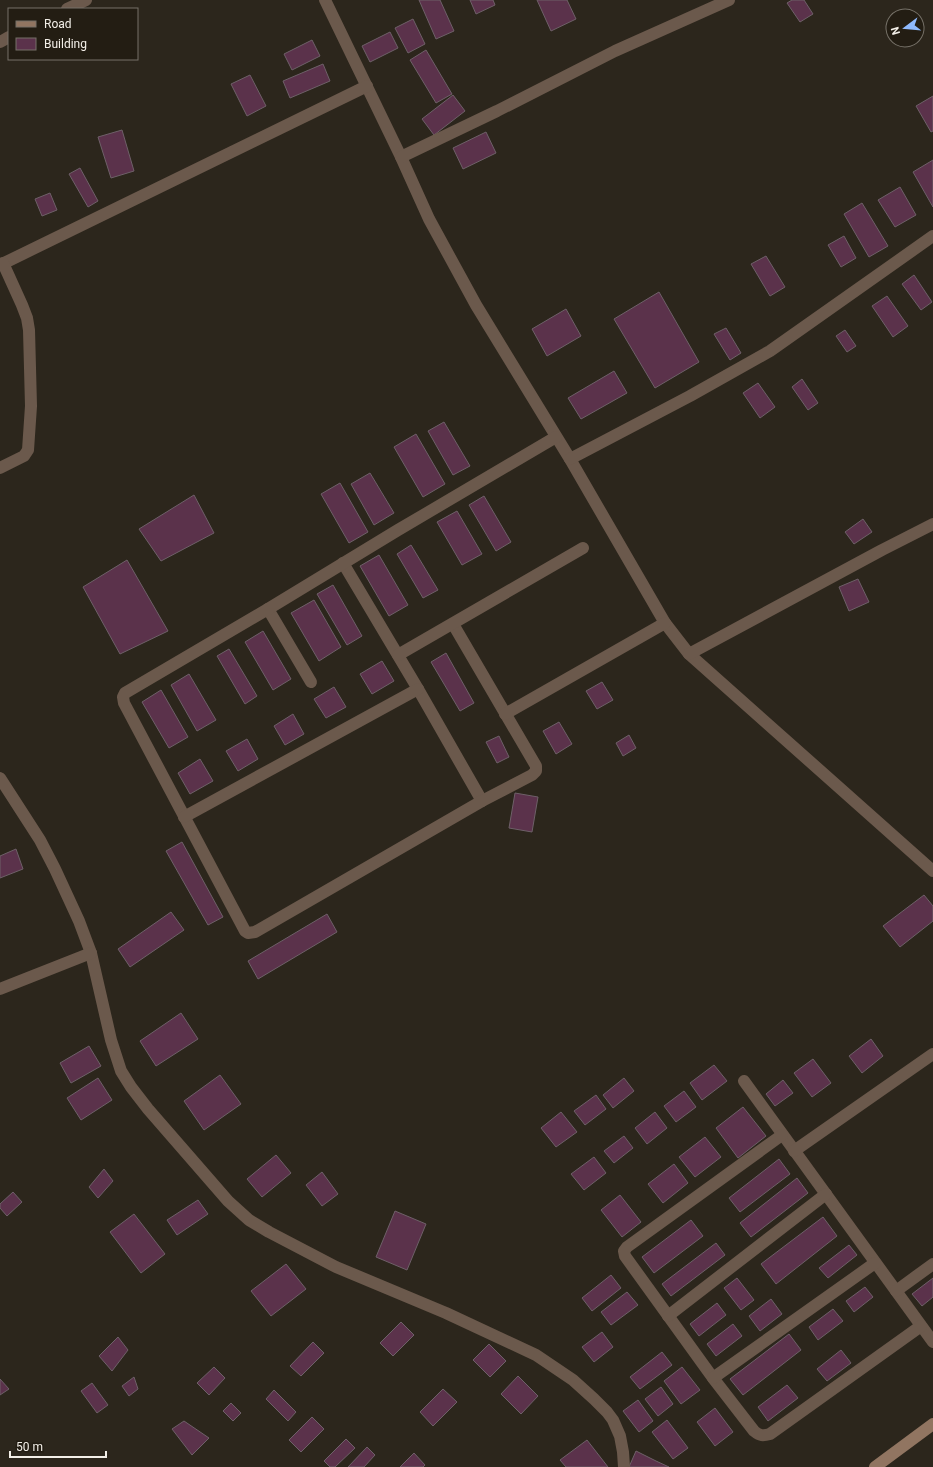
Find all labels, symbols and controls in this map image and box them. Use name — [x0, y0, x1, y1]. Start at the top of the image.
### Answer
legend — [8, 8, 138, 60]
north arrow — [885, 8, 925, 48]
text: Road — [44, 17, 72, 31]
text: N — [888, 25, 903, 36]
text: Building — [44, 37, 87, 51]
scale bar — [10, 1433, 106, 1459]
text: 50 m — [16, 1440, 43, 1454]

